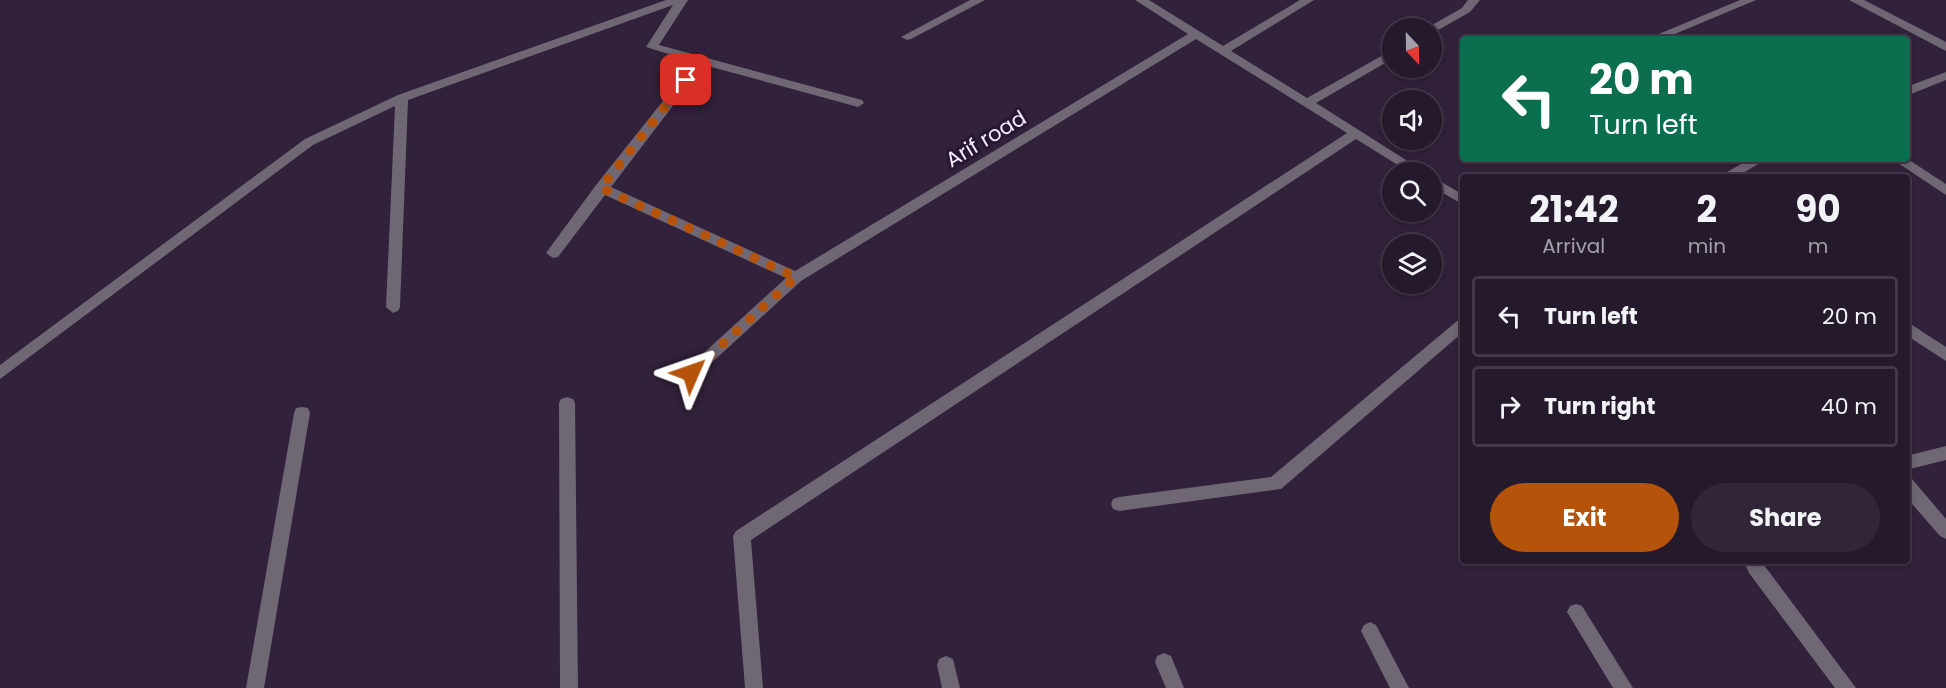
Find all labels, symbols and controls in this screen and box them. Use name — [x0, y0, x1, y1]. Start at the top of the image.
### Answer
north arrow — [1382, 18, 1442, 78]
map controls — [1382, 18, 1442, 294]
text: 20 m — [1589, 50, 1694, 109]
pin — [660, 54, 711, 105]
icon: left — [1490, 60, 1568, 138]
icon: arrive — [669, 63, 702, 96]
button: sound — [1382, 90, 1442, 150]
street label: Arif road — [940, 103, 1032, 174]
text: Turn left — [1589, 106, 1698, 143]
button: search — [1382, 162, 1442, 222]
text: 21:42 — [1529, 184, 1618, 235]
text: 2 — [1697, 184, 1717, 235]
text: 90 — [1795, 184, 1841, 235]
text: Arrival — [1542, 232, 1605, 260]
text: min — [1688, 232, 1726, 260]
text: m — [1808, 232, 1828, 260]
button: layers — [1382, 234, 1442, 294]
icon: left — [1493, 300, 1526, 333]
text: Turn left — [1544, 301, 1638, 332]
text: 20 m — [1822, 301, 1877, 332]
position arrow — [659, 341, 723, 405]
icon: right — [1493, 390, 1526, 423]
text: Turn right — [1544, 391, 1655, 422]
text: 40 m — [1821, 391, 1877, 422]
button: Exit — [1490, 483, 1679, 552]
button: Share — [1691, 483, 1880, 552]

